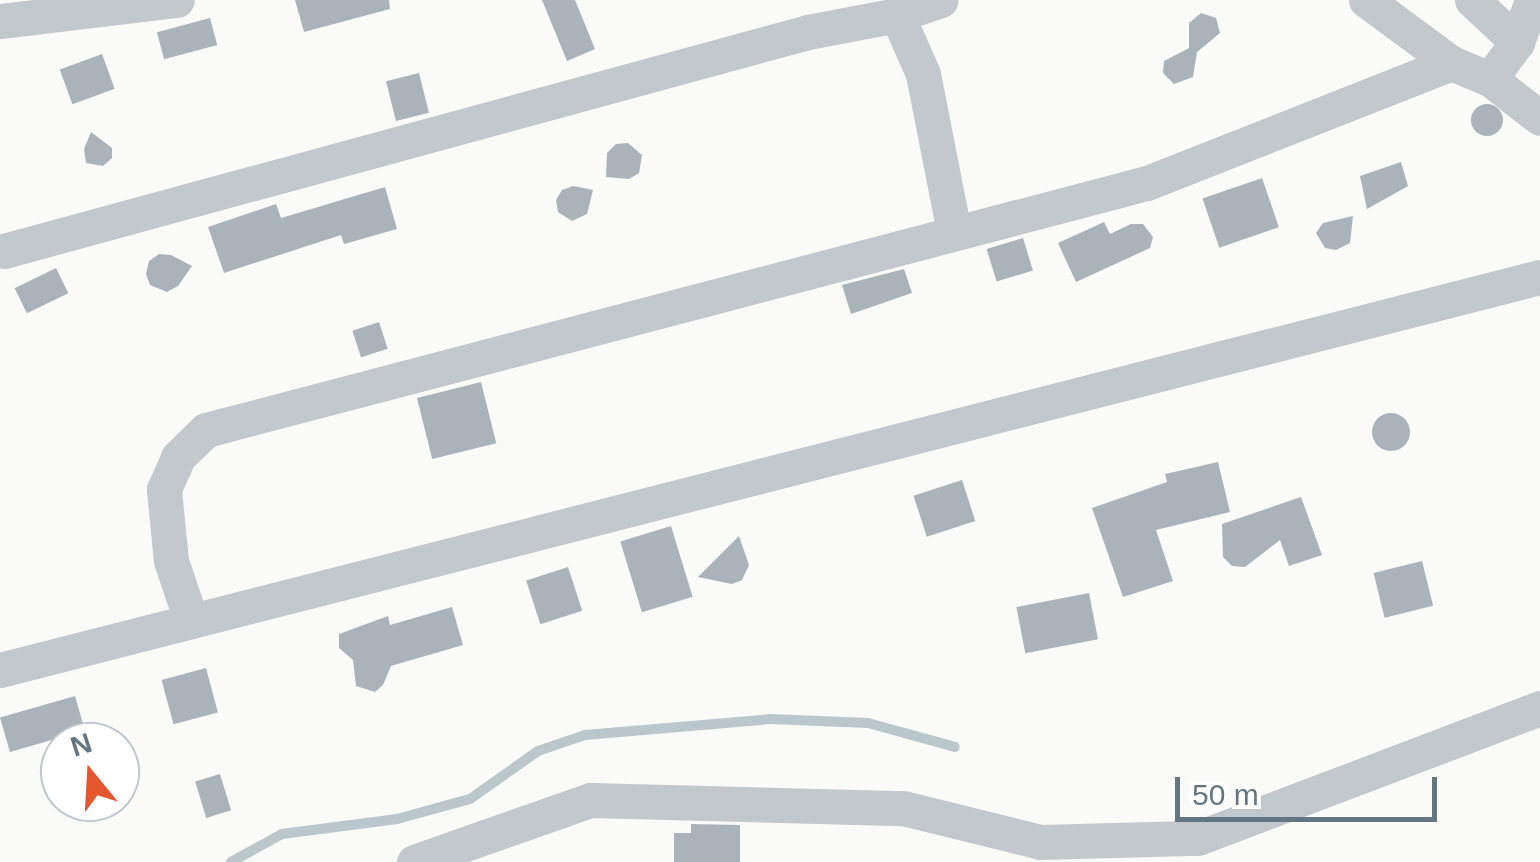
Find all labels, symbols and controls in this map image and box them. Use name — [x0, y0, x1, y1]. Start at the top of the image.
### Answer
north arrow — [40, 722, 140, 822]
text: N — [67, 727, 96, 763]
scale bar — [1180, 757, 1442, 819]
text: 50 m — [1192, 778, 1259, 811]

